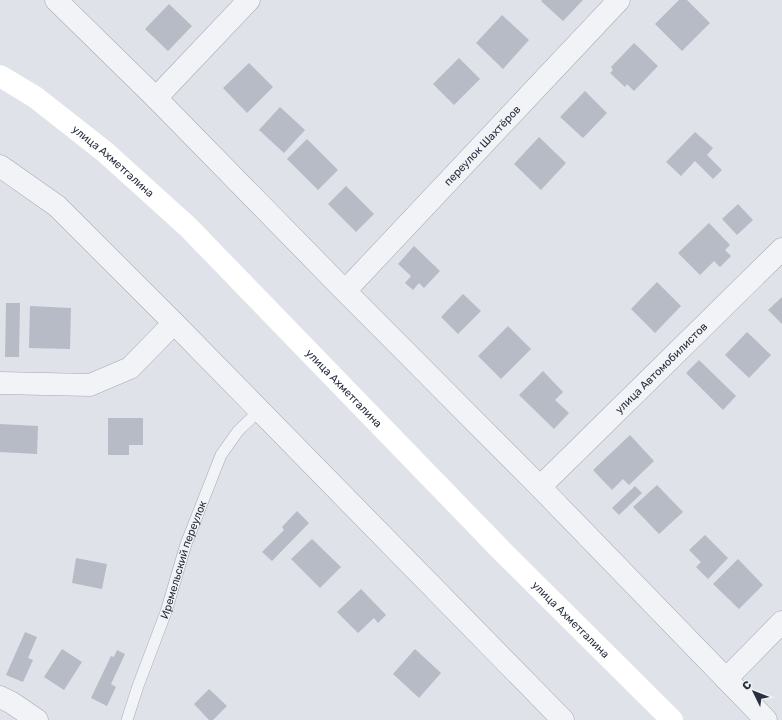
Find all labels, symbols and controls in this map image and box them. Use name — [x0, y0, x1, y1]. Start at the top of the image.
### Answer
street label: переулок Шахтёров — [441, 102, 523, 188]
street label: улица Ахметгалина — [70, 122, 157, 200]
street label: улица Автомобилистов — [612, 320, 710, 416]
street label: улица Ахметгалина — [303, 346, 385, 430]
street label: Иремельский переулок — [157, 498, 209, 621]
street label: улица Ахметгалина — [530, 578, 612, 661]
north arrow — [734, 672, 774, 712]
text: С — [740, 678, 755, 693]

